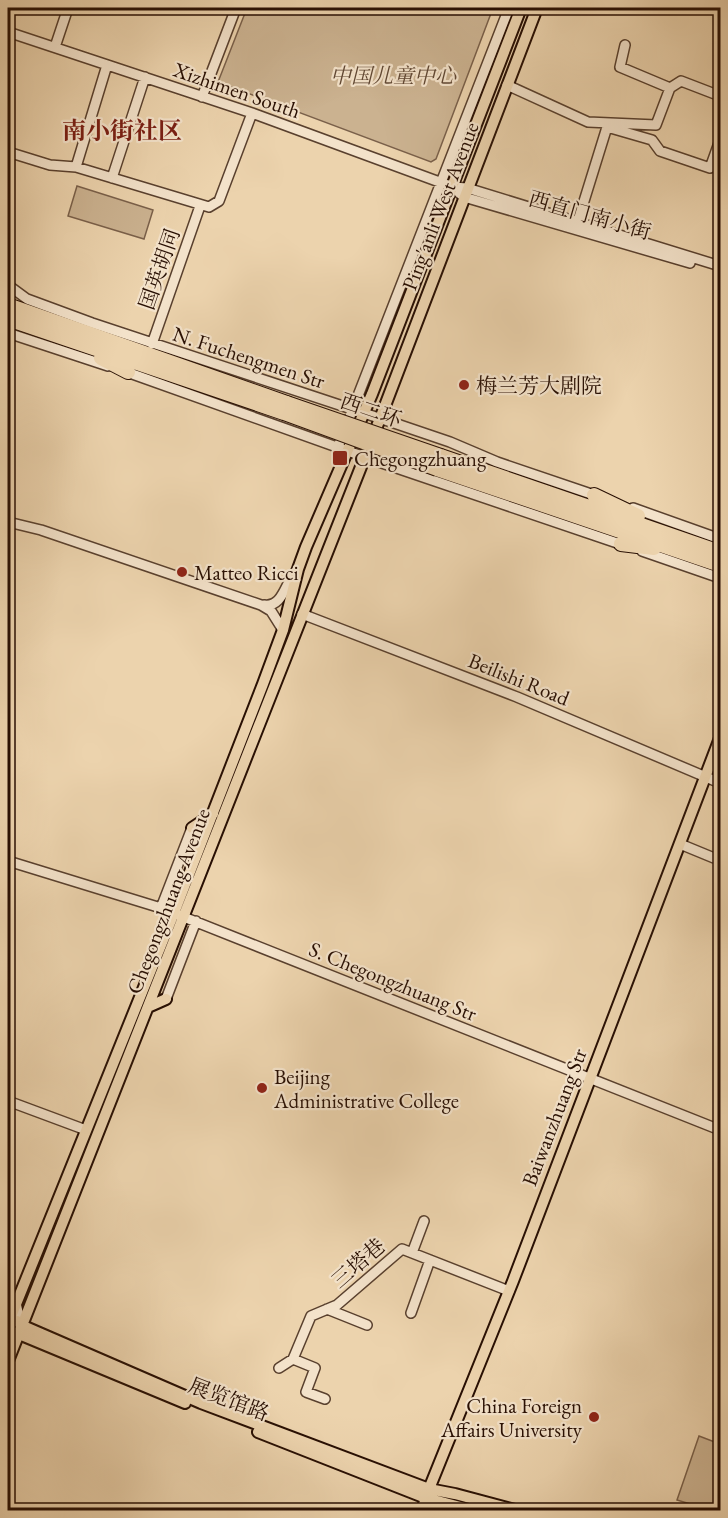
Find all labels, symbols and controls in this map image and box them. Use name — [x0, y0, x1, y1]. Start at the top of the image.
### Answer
street label: Xizhimen South — [169, 55, 304, 124]
park label: 中国儿童中心 — [330, 62, 457, 89]
district label: 南小街社区 — [62, 115, 182, 146]
street label: Ping'anli West Avenue — [395, 118, 485, 294]
street label: 西直门南小街 — [526, 185, 654, 245]
street label: 国英胡同 — [133, 225, 185, 313]
street label: N. Fuchengmen Str — [169, 320, 329, 394]
place label: 梅兰芳大剧院 — [476, 372, 602, 399]
marker: 梅兰芳大剧院 — [457, 378, 471, 392]
street label: 西二环 — [337, 387, 405, 433]
place label: Chegongzhuang — [354, 445, 487, 472]
marker: Chegongzhuang — [331, 449, 349, 467]
place label: Matteo Ricci — [194, 559, 299, 586]
marker: Matteo Ricci — [175, 565, 189, 579]
street label: Beilishi Road — [464, 646, 574, 712]
street label: Chegongzhuang Avenue — [120, 804, 216, 998]
street label: S. Chegongzhuang Str — [305, 935, 481, 1027]
street label: Baiwanzhuang Str — [515, 1044, 593, 1190]
place label: Beijing Administrative College — [273, 1063, 459, 1114]
marker: Beijing Administrative College — [255, 1081, 269, 1095]
street label: 三塔巷 — [325, 1232, 391, 1294]
street label: 展览馆路 — [185, 1371, 273, 1427]
place label: China Foreign Affairs University — [440, 1392, 583, 1443]
marker: China Foreign Affairs University — [587, 1410, 601, 1424]

